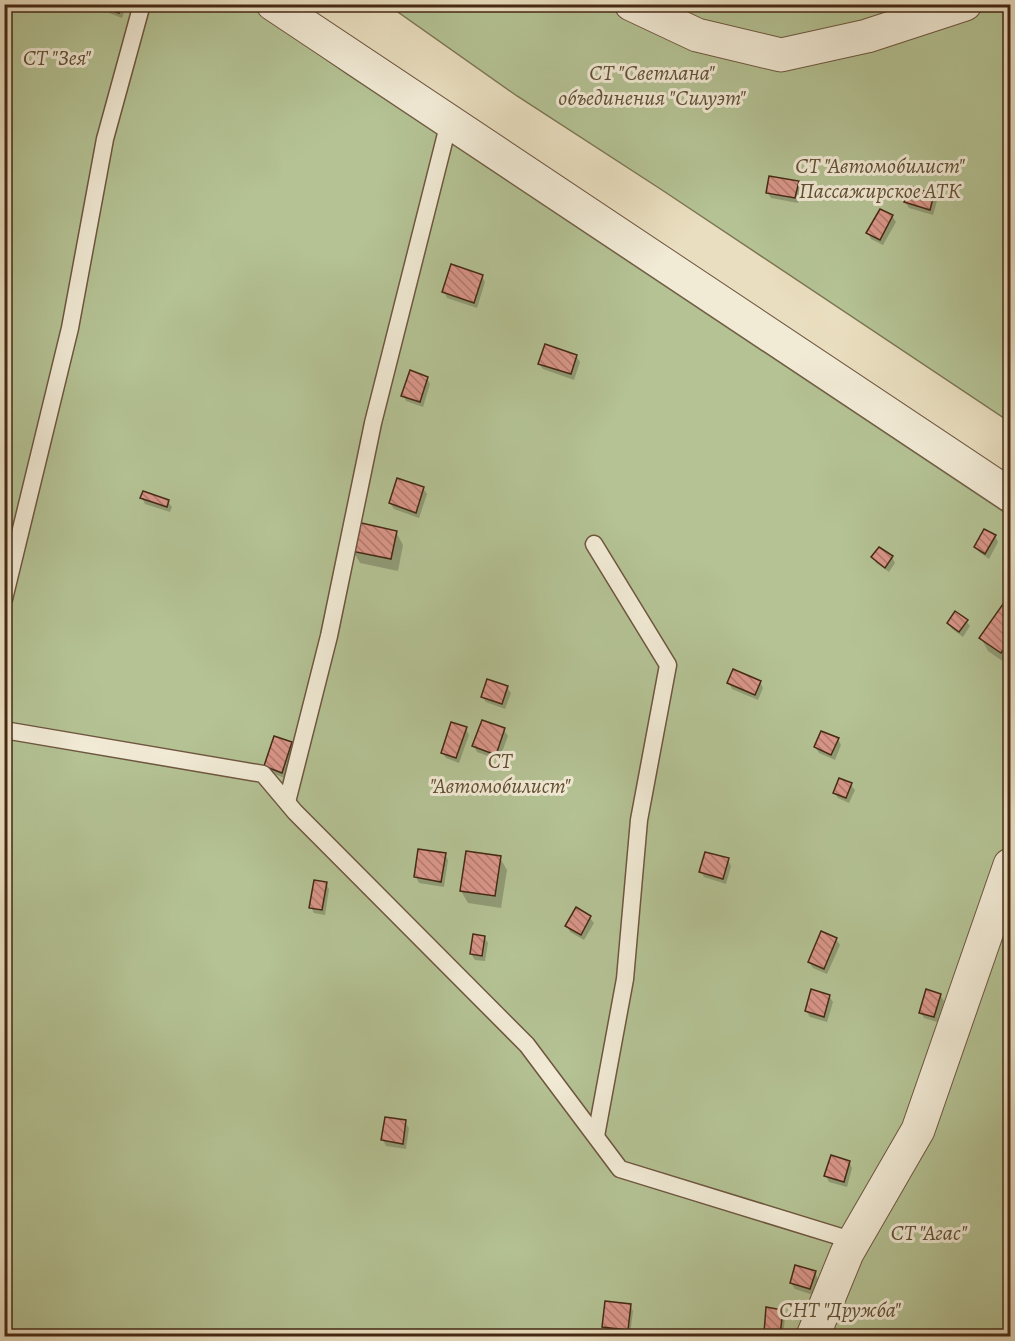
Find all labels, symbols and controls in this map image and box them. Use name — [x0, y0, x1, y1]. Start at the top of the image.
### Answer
park label: СТ "Зея" — [23, 43, 92, 73]
park label: СТ "Светлана" объединения "Силуэт" — [558, 58, 746, 113]
park label: СТ "Автомобилист" Пассажирское АТК — [795, 151, 965, 206]
park label: СТ "Автомобилист" — [430, 746, 571, 801]
park label: СТ "Агас" — [891, 1218, 968, 1248]
park label: СНТ "Дружба" — [779, 1295, 901, 1325]

